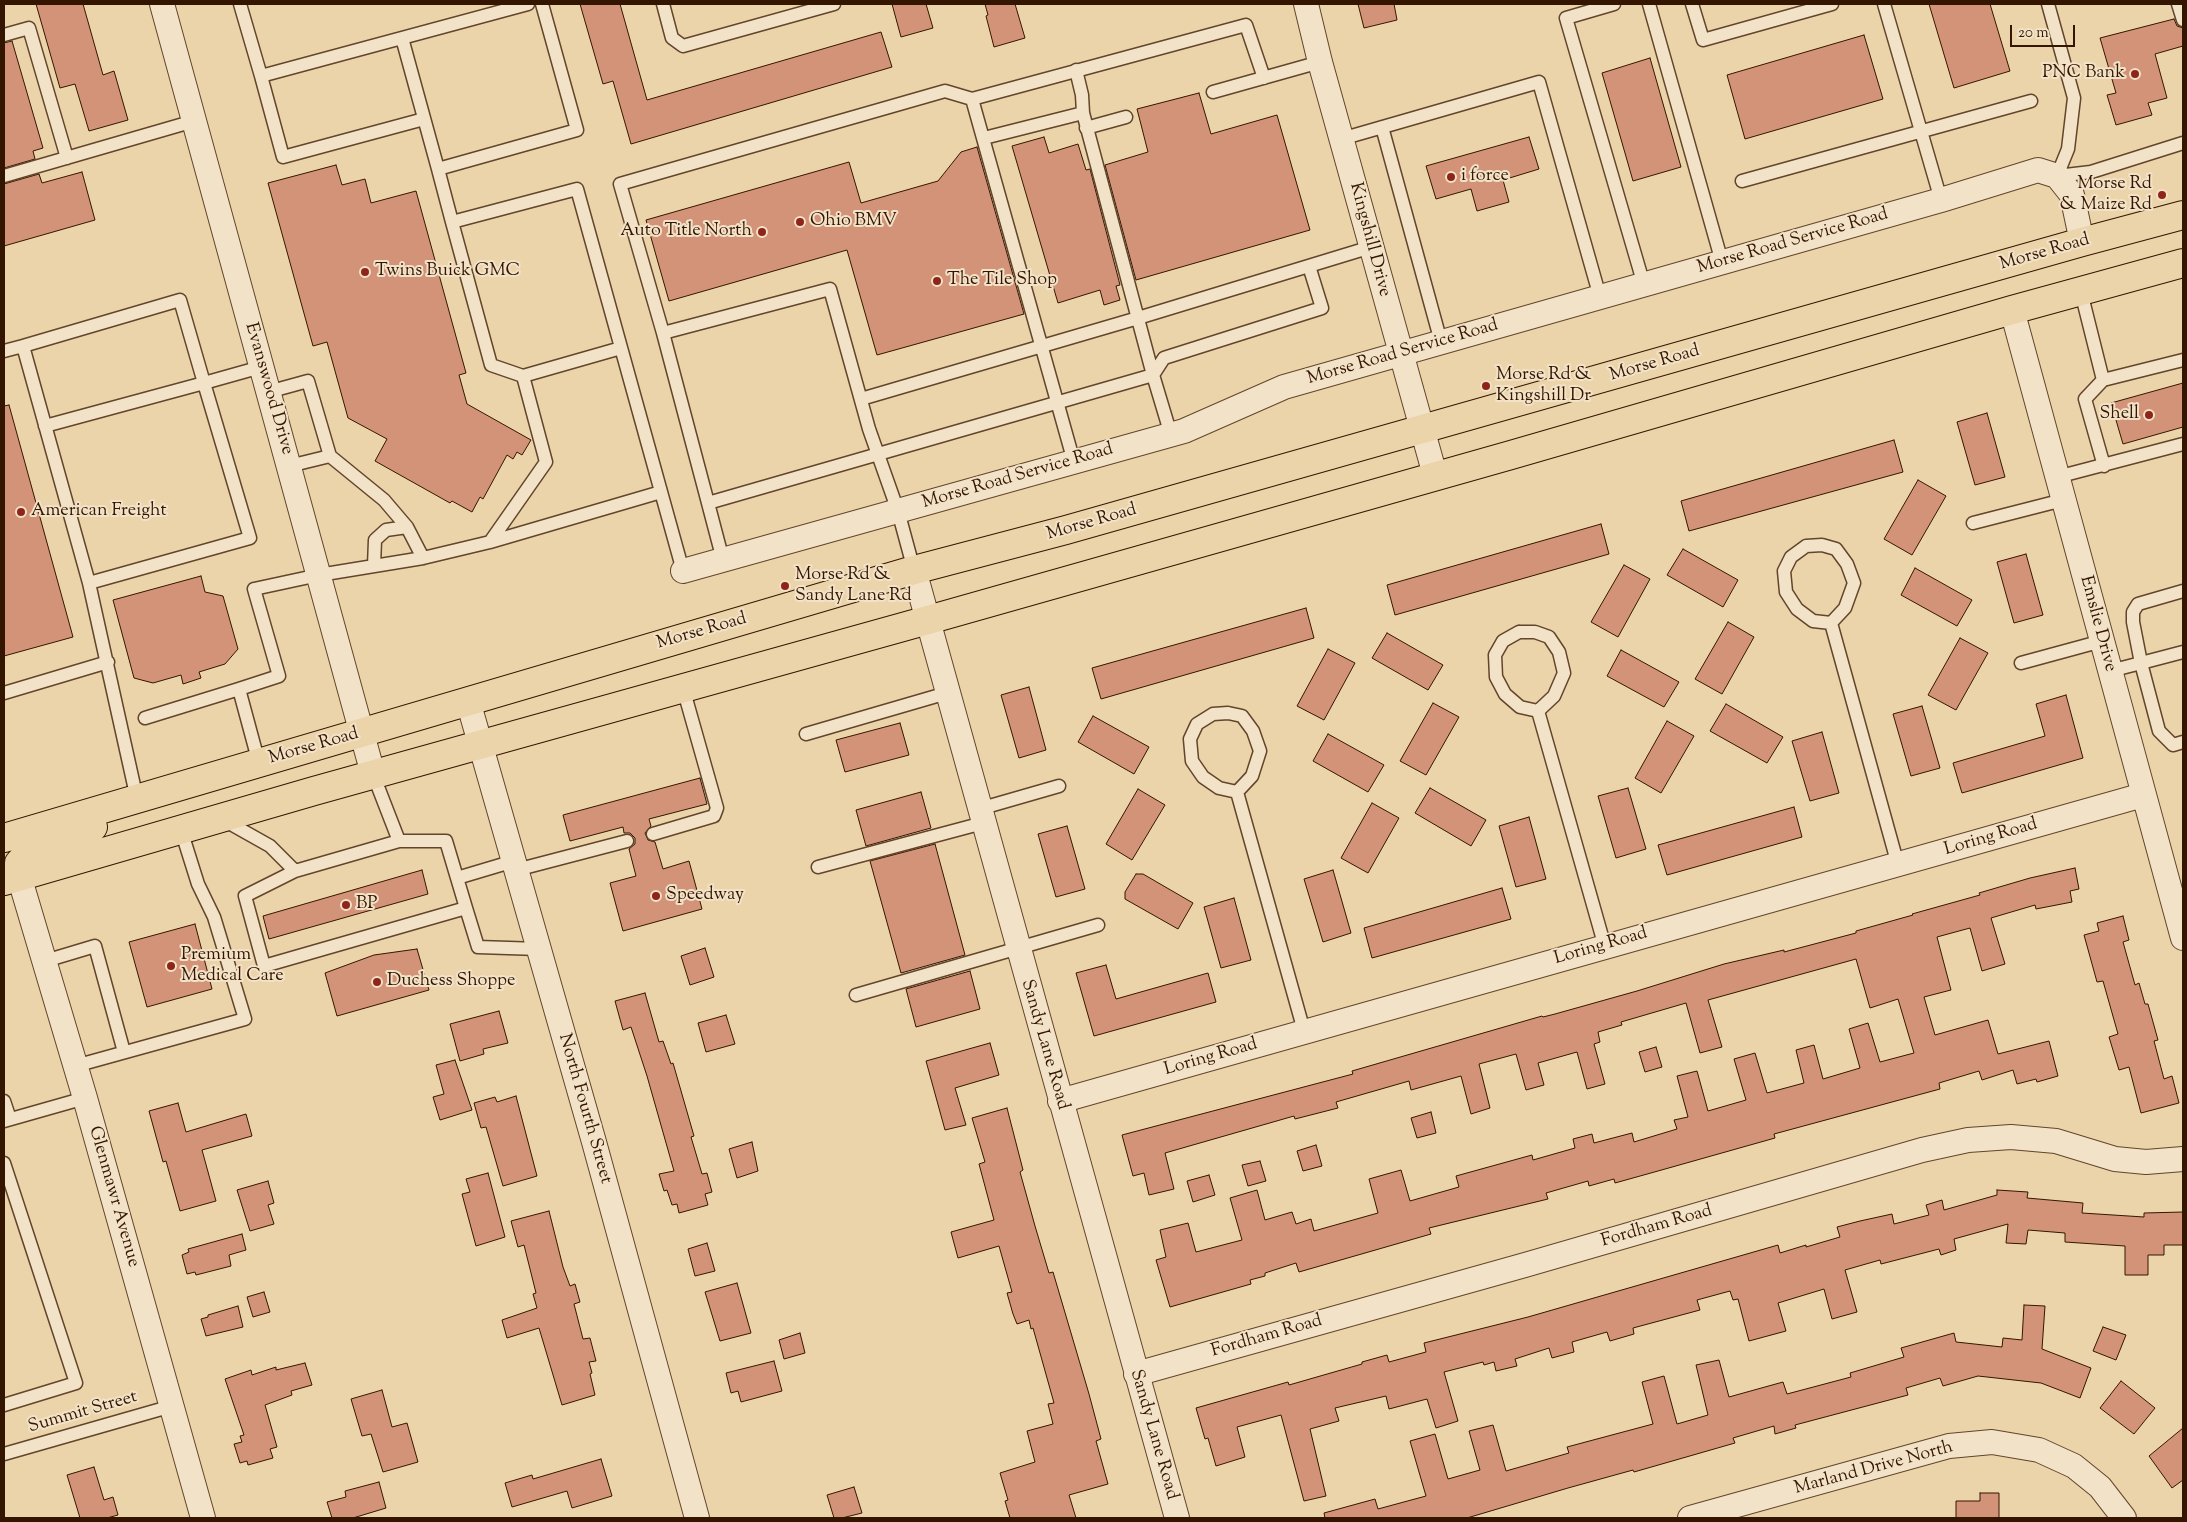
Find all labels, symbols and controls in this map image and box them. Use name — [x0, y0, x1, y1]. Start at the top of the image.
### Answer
scale bar — [2012, 15, 2077, 47]
text: 20 m — [2018, 23, 2049, 44]
place label: PNC Bank — [2042, 63, 2125, 85]
marker: PNC Bank — [2129, 68, 2141, 80]
place label: i force — [1461, 166, 1509, 188]
marker: i force — [1445, 171, 1457, 183]
place label: Morse Rd & Maize Rd — [2060, 174, 2152, 216]
street label: Kingshill Drive — [1343, 181, 1395, 299]
marker: Morse Rd & Maize Rd — [2156, 189, 2168, 201]
street label: Morse Road Service Road — [1695, 204, 1891, 280]
place label: Ohio BMV — [810, 211, 897, 233]
marker: Ohio BMV — [794, 216, 806, 228]
place label: Auto Title North — [620, 221, 752, 243]
marker: Auto Title North — [756, 226, 768, 238]
street label: Morse Road — [1998, 230, 2092, 276]
place label: Twins Buick GMC — [375, 261, 520, 283]
marker: Twins Buick GMC — [359, 266, 371, 278]
place label: The Tile Shop — [947, 270, 1057, 292]
marker: The Tile Shop — [931, 275, 943, 287]
street label: Morse Road Service Road — [1305, 315, 1501, 391]
street label: Evanswood Drive — [239, 321, 297, 457]
street label: Morse Road — [1608, 341, 1702, 387]
place label: Morse Rd & Kingshill Dr — [1496, 365, 1592, 408]
marker: Morse Rd & Kingshill Dr — [1480, 380, 1492, 392]
place label: Shell — [2100, 404, 2139, 426]
marker: Shell — [2143, 409, 2155, 421]
street label: Morse Road Service Road — [920, 439, 1116, 515]
street label: Morse Road — [1045, 500, 1139, 546]
place label: American Freight — [31, 501, 167, 523]
marker: American Freight — [15, 506, 27, 518]
place label: Morse Rd & Sandy Lane Rd — [795, 565, 912, 608]
street label: Emslie Drive — [2074, 574, 2120, 674]
marker: Morse Rd & Sandy Lane Rd — [779, 580, 791, 592]
street label: Morse Road — [655, 609, 749, 655]
street label: Morse Road — [267, 724, 361, 770]
street label: Loring Road — [1942, 814, 2040, 862]
place label: Speedway — [666, 885, 744, 907]
marker: Speedway — [650, 890, 662, 902]
place label: BP — [356, 894, 377, 916]
marker: BP — [340, 899, 352, 911]
street label: Loring Road — [1552, 923, 1650, 971]
place label: Premium Medical Care — [181, 945, 284, 988]
marker: Premium Medical Care — [165, 960, 177, 972]
place label: Duchess Shoppe — [387, 971, 515, 993]
marker: Duchess Shoppe — [371, 976, 383, 988]
street label: Sandy Lane Road — [1015, 977, 1073, 1113]
street label: North Fourth Street — [552, 1032, 616, 1186]
street label: Loring Road — [1162, 1034, 1260, 1082]
street label: Glenmawr Avenue — [83, 1124, 143, 1270]
street label: Fordham Road — [1599, 1201, 1715, 1253]
street label: Fordham Road — [1209, 1311, 1325, 1363]
street label: Sandy Lane Road — [1124, 1367, 1182, 1503]
street label: Summit Street — [26, 1387, 140, 1439]
street label: Marland Drive North — [1792, 1437, 1956, 1501]

